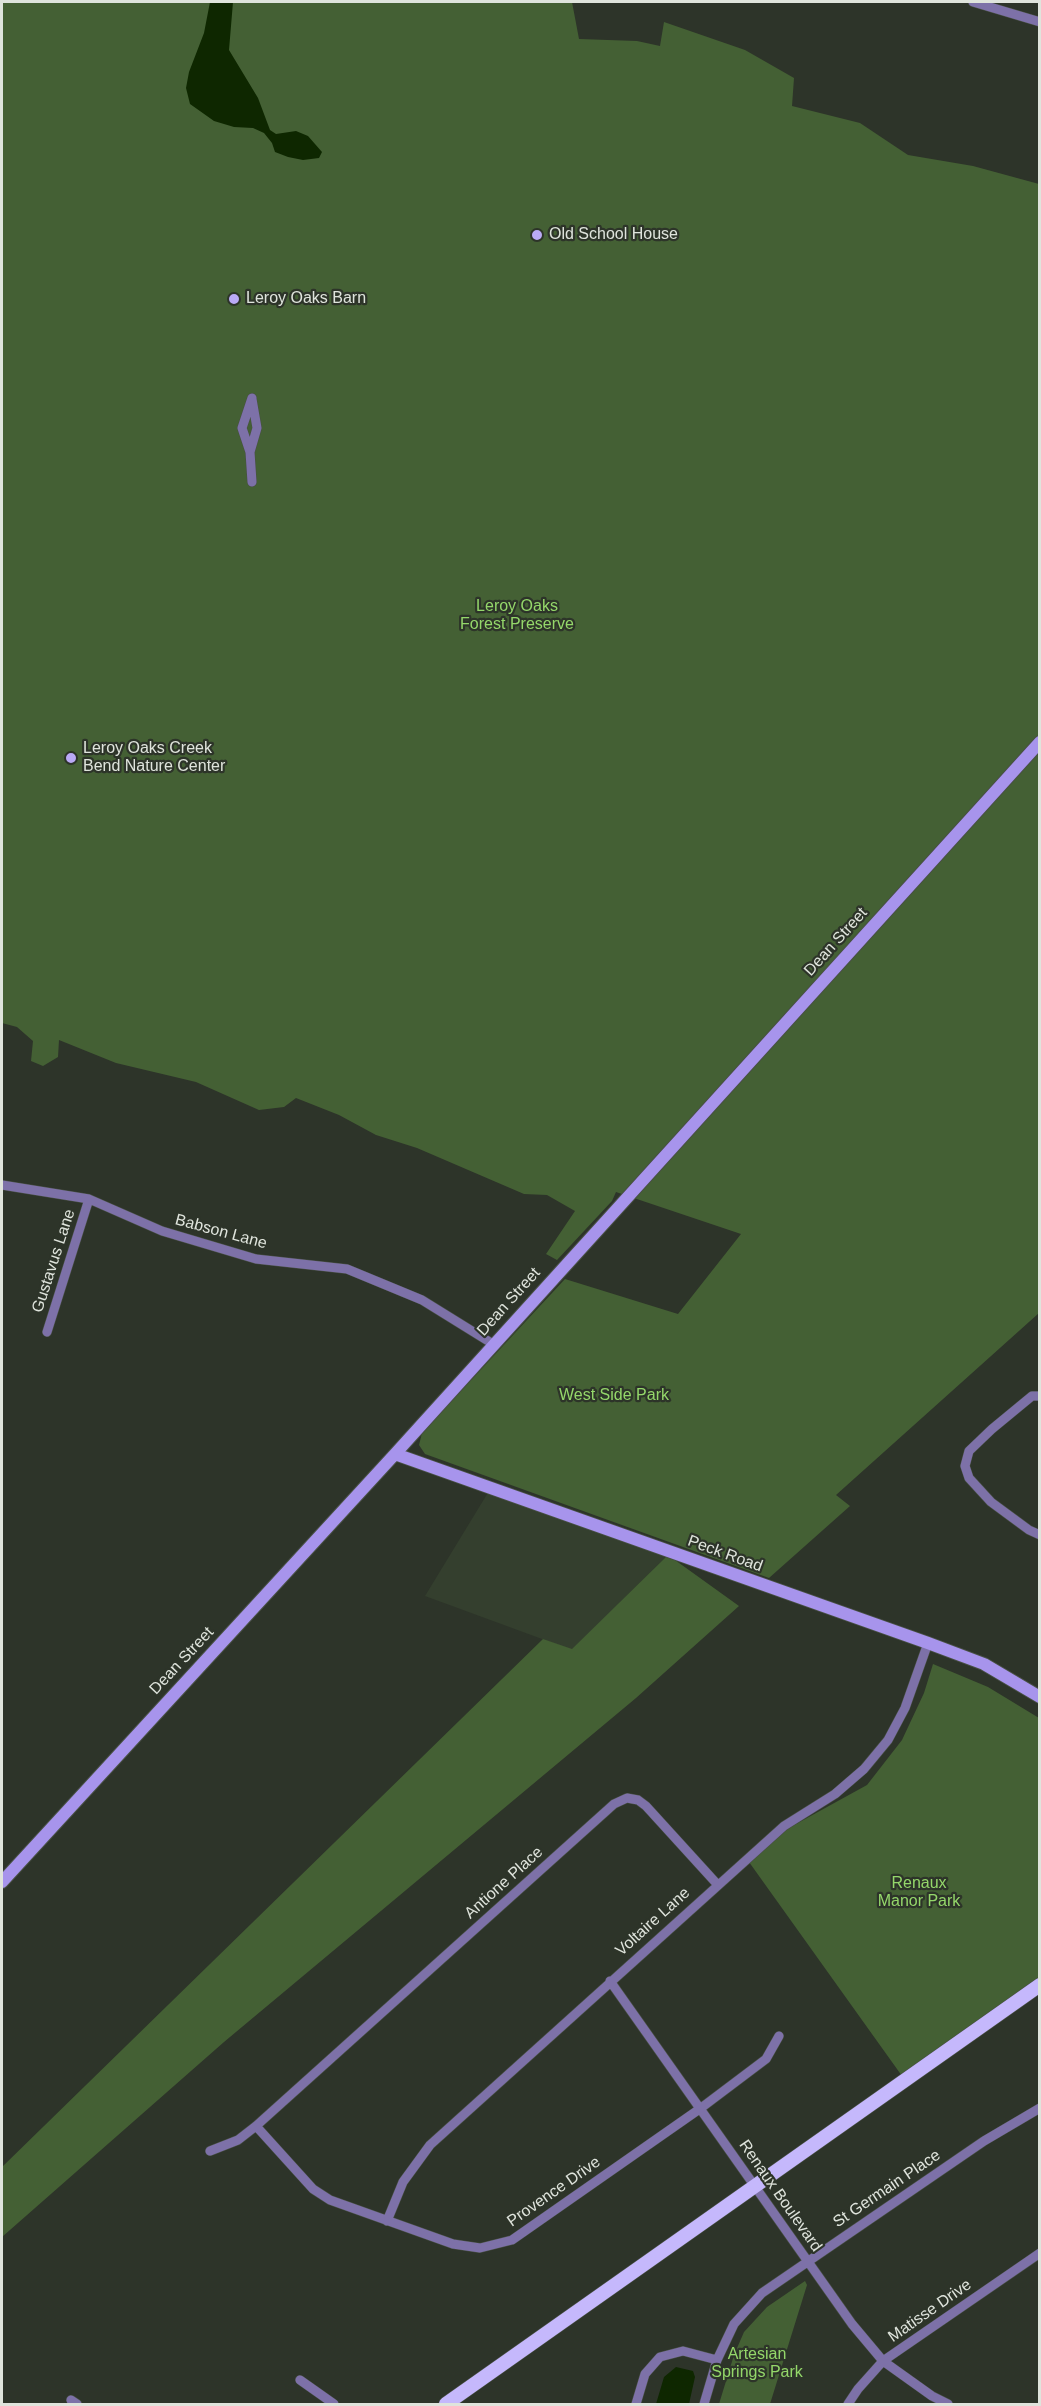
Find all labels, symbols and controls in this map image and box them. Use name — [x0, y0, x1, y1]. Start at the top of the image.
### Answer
place label: Old School House — [549, 225, 678, 245]
marker: Old School House — [530, 228, 544, 242]
place label: Leroy Oaks Barn — [246, 289, 366, 309]
marker: Leroy Oaks Barn — [227, 292, 241, 306]
park label: Leroy Oaks Forest Preserve — [460, 597, 574, 635]
place label: Leroy Oaks Creek Bend Nature Center — [83, 739, 225, 777]
marker: Leroy Oaks Creek Bend Nature Center — [64, 751, 78, 765]
street label: Dean Street — [800, 904, 872, 980]
street label: Gustavus Lane — [28, 1207, 80, 1315]
street label: Babson Lane — [173, 1211, 269, 1253]
street label: Dean Street — [473, 1264, 545, 1340]
park label: West Side Park — [559, 1386, 669, 1406]
street label: Peck Road — [685, 1532, 765, 1576]
street label: Dean Street — [146, 1623, 218, 1699]
street label: Antione Place — [461, 1843, 547, 1923]
park label: Renaux Manor Park — [878, 1874, 960, 1912]
street label: Voltaire Lane — [612, 1884, 694, 1960]
street label: Renaux Boulevard — [734, 2137, 826, 2255]
street label: St Germain Place — [830, 2146, 944, 2232]
street label: Provence Drive — [504, 2153, 604, 2231]
street label: Matisse Drive — [885, 2275, 975, 2347]
park label: Artesian Springs Park — [711, 2345, 803, 2383]

